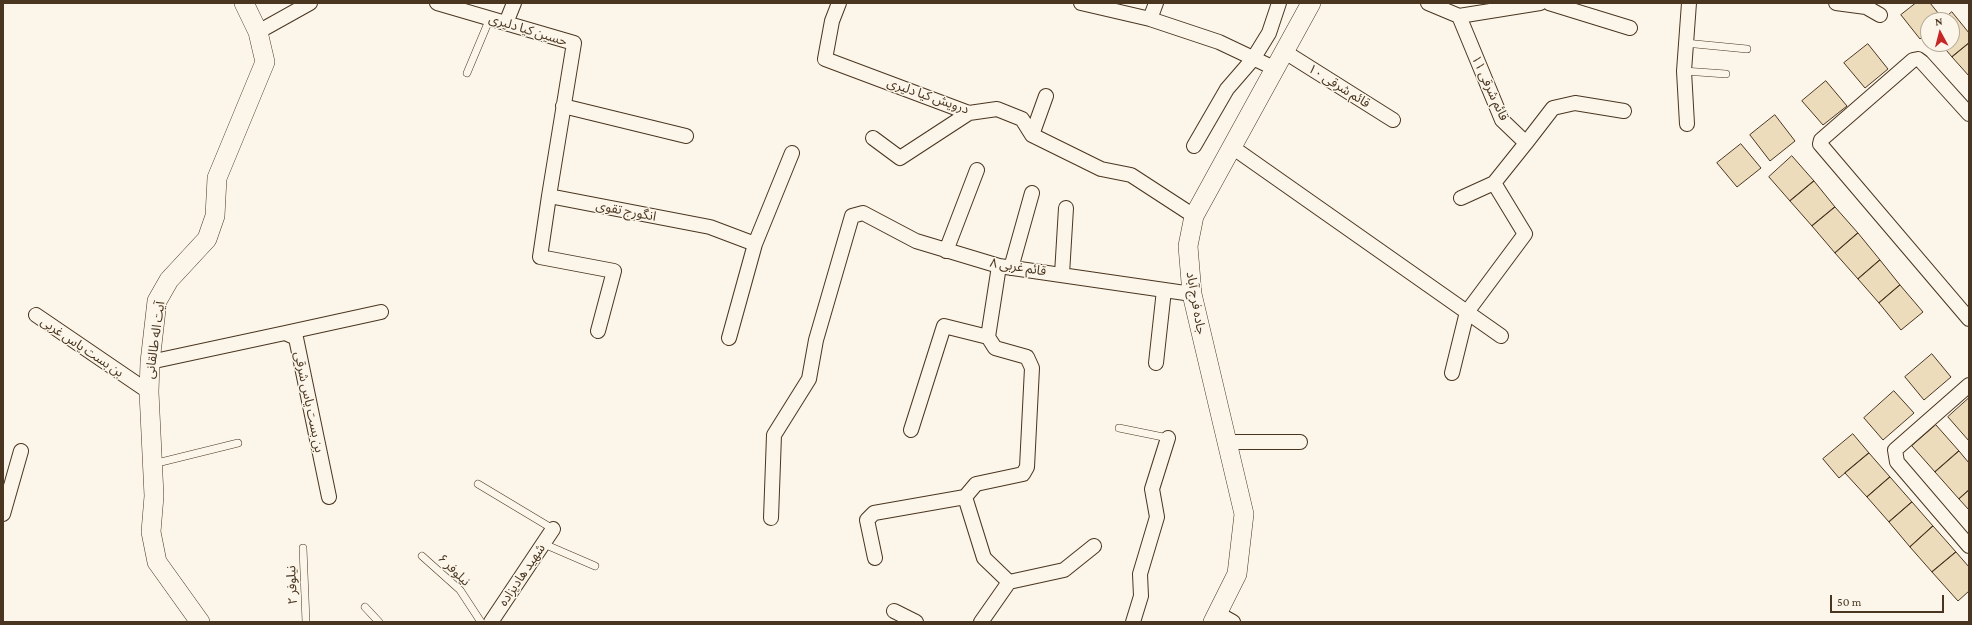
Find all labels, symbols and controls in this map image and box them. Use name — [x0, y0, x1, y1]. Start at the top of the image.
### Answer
street label: حسین کیا دلیری — [487, 11, 569, 49]
north arrow — [1920, 12, 1960, 52]
text: N — [1934, 15, 1943, 27]
street label: قائم شرقی ۱۱ — [1468, 53, 1512, 123]
street label: قائم شرقی ۱۰ — [1305, 61, 1373, 111]
street label: درویش کیا دلیری — [885, 75, 971, 117]
street label: انگورج تقوی — [594, 198, 658, 224]
street label: قائم غربی ۸ — [989, 255, 1047, 279]
street label: جاده فرج آباد — [1183, 270, 1209, 336]
street label: آیت اله طالقانی — [142, 300, 168, 380]
street label: بن بست یاس غربی — [38, 313, 126, 381]
street label: بن بست یاس شرقی — [291, 350, 327, 454]
street label: شهید هادیزاده — [495, 541, 549, 609]
street label: نیلوفر ۶ — [434, 551, 474, 589]
street label: نیلوفر ۲ — [283, 565, 301, 605]
scale bar — [1832, 587, 1946, 613]
text: 50 m — [1837, 595, 1861, 609]

